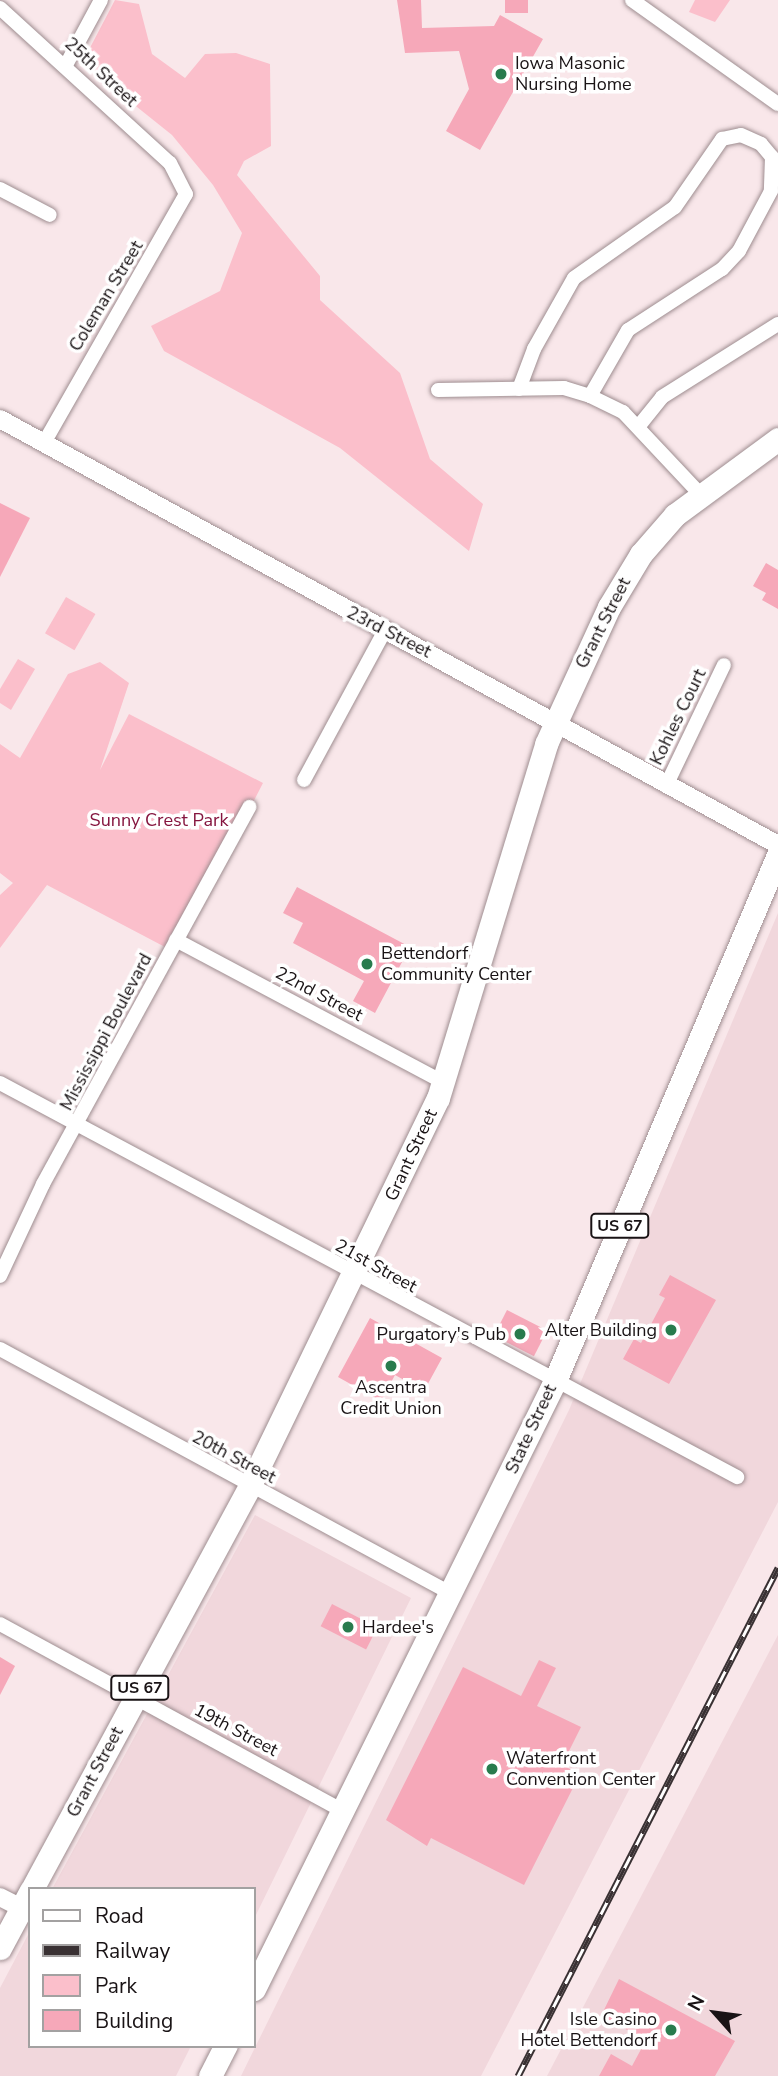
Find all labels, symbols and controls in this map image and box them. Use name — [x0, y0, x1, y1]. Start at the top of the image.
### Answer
street label: 25th Street — [60, 33, 142, 111]
place label: Iowa Masonic Nursing Home — [515, 53, 632, 96]
marker: Iowa Masonic Nursing Home — [493, 66, 509, 82]
street label: Coleman Street — [64, 237, 148, 355]
street label: Grant Street — [571, 574, 635, 672]
street label: 23rd Street — [343, 601, 435, 663]
street label: Kohles Court — [645, 665, 711, 769]
park label: Sunny Crest Park — [90, 809, 228, 831]
place label: Bettendorf Community Center — [381, 943, 532, 986]
street label: Mississippi Boulevard — [55, 950, 157, 1114]
marker: Bettendorf Community Center — [359, 956, 375, 972]
street label: 22nd Street — [272, 962, 366, 1026]
street label: Grant Street — [380, 1105, 442, 1205]
road number: US 67 — [590, 1214, 650, 1238]
street label: 21st Street — [331, 1235, 421, 1297]
place label: Alter Building — [545, 1319, 657, 1341]
marker: Alter Building — [663, 1322, 679, 1338]
place label: Purgatory's Pub — [377, 1323, 506, 1345]
marker: Purgatory's Pub — [512, 1326, 528, 1342]
marker: Ascentra Credit Union — [383, 1358, 399, 1374]
place label: Ascentra Credit Union — [340, 1377, 442, 1420]
street label: State Street — [501, 1381, 561, 1477]
street label: 20th Street — [188, 1426, 280, 1488]
place label: Hardee's — [362, 1616, 434, 1638]
marker: Hardee's — [340, 1619, 356, 1635]
road number: US 67 — [110, 1676, 170, 1700]
street label: 19th Street — [190, 1699, 282, 1761]
street label: Grant Street — [62, 1723, 128, 1821]
place label: Waterfront Convention Center — [506, 1748, 655, 1790]
marker: Waterfront Convention Center — [484, 1761, 500, 1777]
legend — [28, 1887, 256, 2048]
text: Road — [95, 1902, 144, 1930]
text: Railway — [95, 1937, 170, 1965]
text: Park — [95, 1972, 137, 2000]
north arrow — [680, 1978, 750, 2048]
text: N — [682, 1991, 711, 2016]
text: Building — [95, 2007, 173, 2035]
place label: Isle Casino Hotel Bettendorf — [520, 2009, 657, 2052]
marker: Isle Casino Hotel Bettendorf — [663, 2022, 679, 2038]

